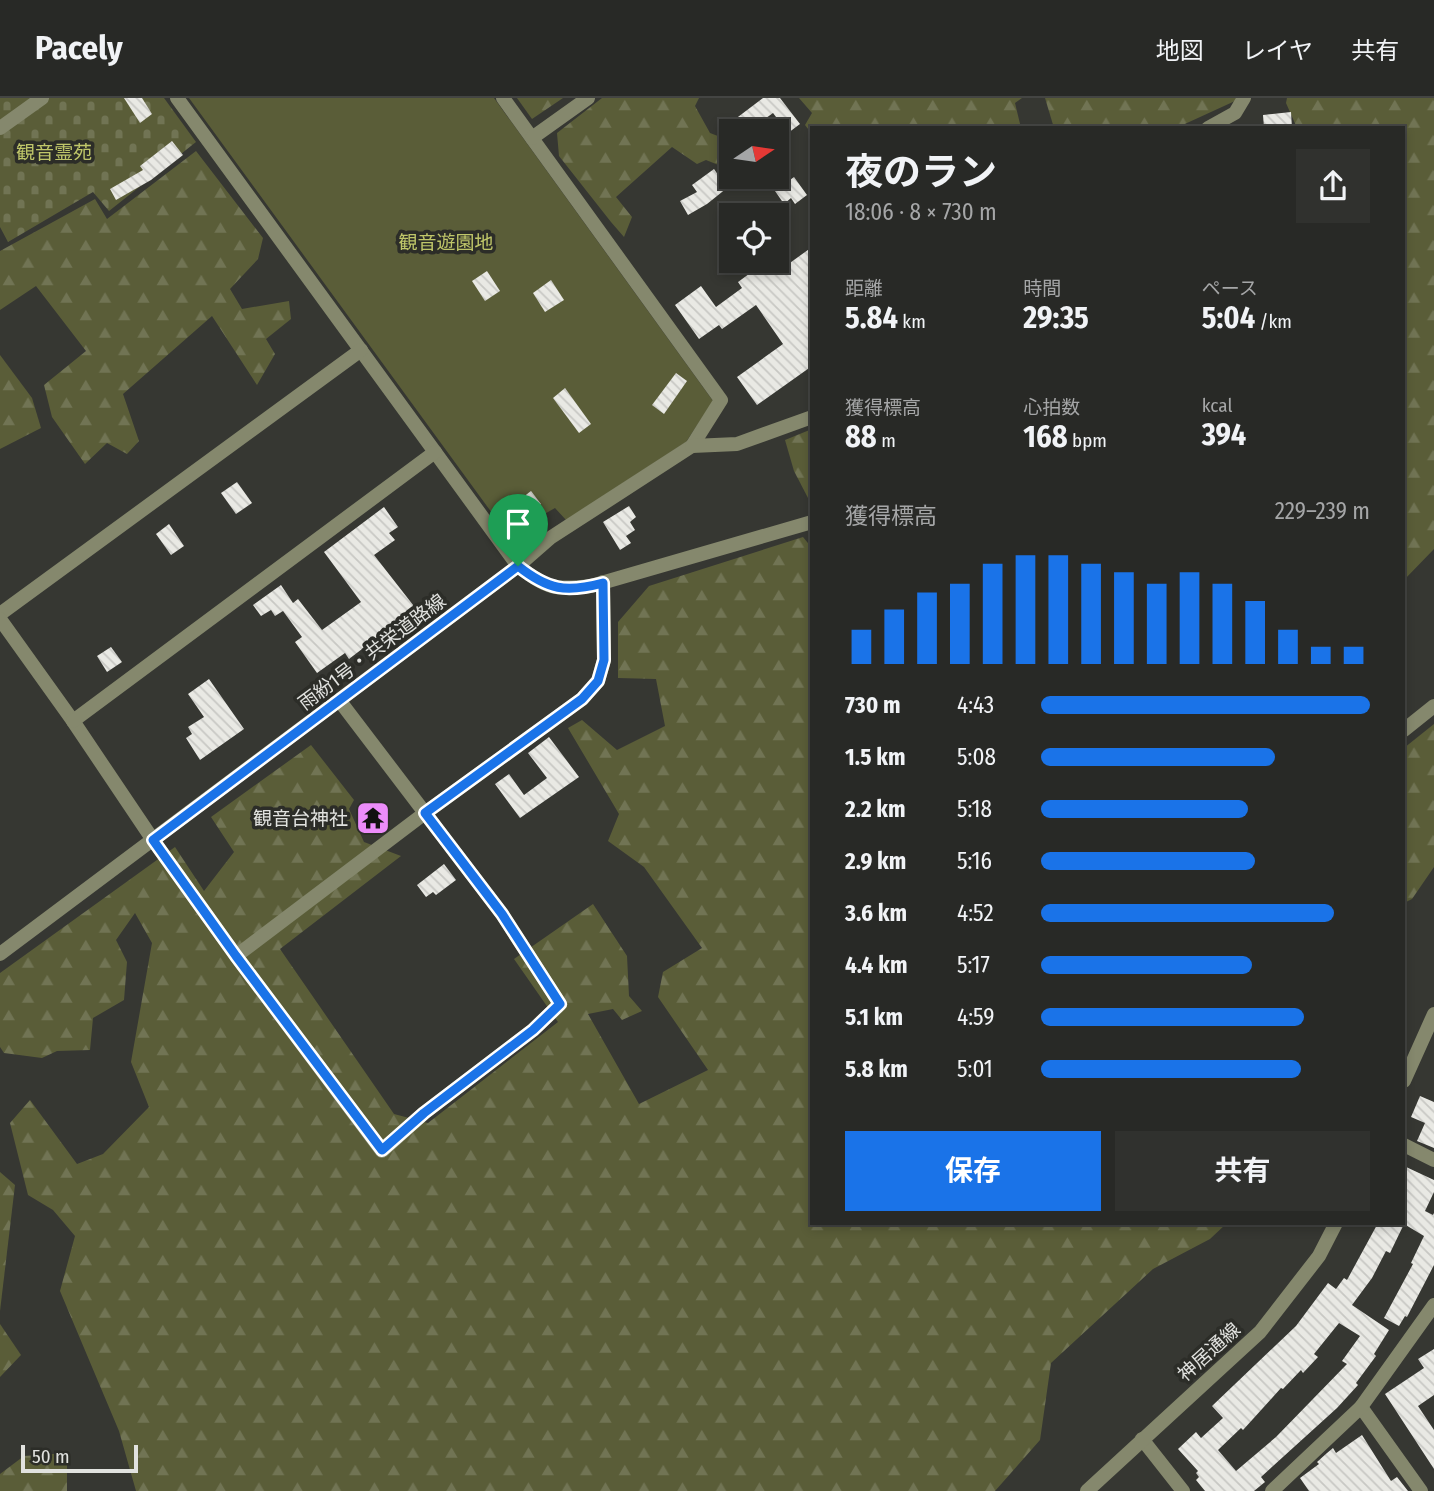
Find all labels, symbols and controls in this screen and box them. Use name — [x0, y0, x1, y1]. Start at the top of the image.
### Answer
text: Pacely — [35, 28, 123, 68]
text: 地図 — [1156, 37, 1204, 65]
text: レイヤ — [1242, 37, 1313, 65]
text: 共有 — [1351, 37, 1399, 65]
north arrow — [719, 119, 789, 189]
map controls — [719, 119, 789, 273]
park label: 観音霊苑 — [16, 141, 92, 164]
text: 夜のラン — [845, 149, 997, 195]
button: share — [1296, 149, 1370, 223]
text: 18:06 · 8 × 730 m — [845, 198, 997, 226]
button: locate — [719, 203, 789, 273]
park label: 観音遊園地 — [398, 231, 494, 254]
text: 距離 — [845, 277, 883, 300]
text: 時間 — [1023, 277, 1061, 300]
text: ペース — [1202, 277, 1258, 300]
text: 5.84 — [845, 300, 898, 336]
text: 29:35 — [1023, 300, 1089, 336]
text: 5:04 — [1202, 300, 1255, 336]
text: km — [898, 310, 926, 333]
text: /km — [1255, 310, 1292, 333]
text: kcal — [1202, 394, 1232, 417]
text: 獲得標高 — [845, 396, 921, 419]
text: 心拍数 — [1023, 396, 1080, 419]
text: 394 — [1202, 417, 1246, 453]
text: 88 — [845, 419, 877, 455]
text: 168 — [1023, 419, 1068, 455]
text: m — [877, 429, 896, 452]
text: bpm — [1068, 429, 1107, 452]
pin — [488, 494, 548, 566]
text: 229–239 m — [1275, 497, 1370, 525]
text: 獲得標高 — [845, 502, 937, 530]
icon: arrive — [499, 505, 537, 543]
street label: 雨紛1号・共栄道路線 — [294, 589, 450, 715]
text: 730 m — [845, 691, 901, 719]
text: 4:43 — [957, 691, 994, 719]
text: 1.5 km — [845, 743, 906, 771]
text: 5:08 — [957, 743, 996, 771]
text: 2.2 km — [845, 795, 906, 823]
text: 5:18 — [957, 795, 992, 823]
temple icon: 観音台神社 — [354, 799, 392, 837]
place label: 観音台神社 — [253, 807, 348, 830]
text: 2.9 km — [845, 847, 906, 875]
text: 5:16 — [957, 847, 992, 875]
text: 3.6 km — [845, 899, 907, 927]
text: 4:52 — [957, 899, 994, 927]
text: 4.4 km — [845, 951, 907, 979]
text: 5:17 — [957, 951, 990, 979]
text: 5.1 km — [845, 1003, 903, 1031]
text: 4:59 — [957, 1003, 995, 1031]
text: 5.8 km — [845, 1055, 908, 1083]
text: 5:01 — [957, 1055, 993, 1083]
button: 保存 — [845, 1131, 1101, 1211]
button: 共有 — [1115, 1131, 1370, 1211]
street label: 神居通線 — [1173, 1318, 1245, 1386]
scale bar — [21, 1442, 138, 1474]
text: 50 m — [32, 1445, 70, 1468]

